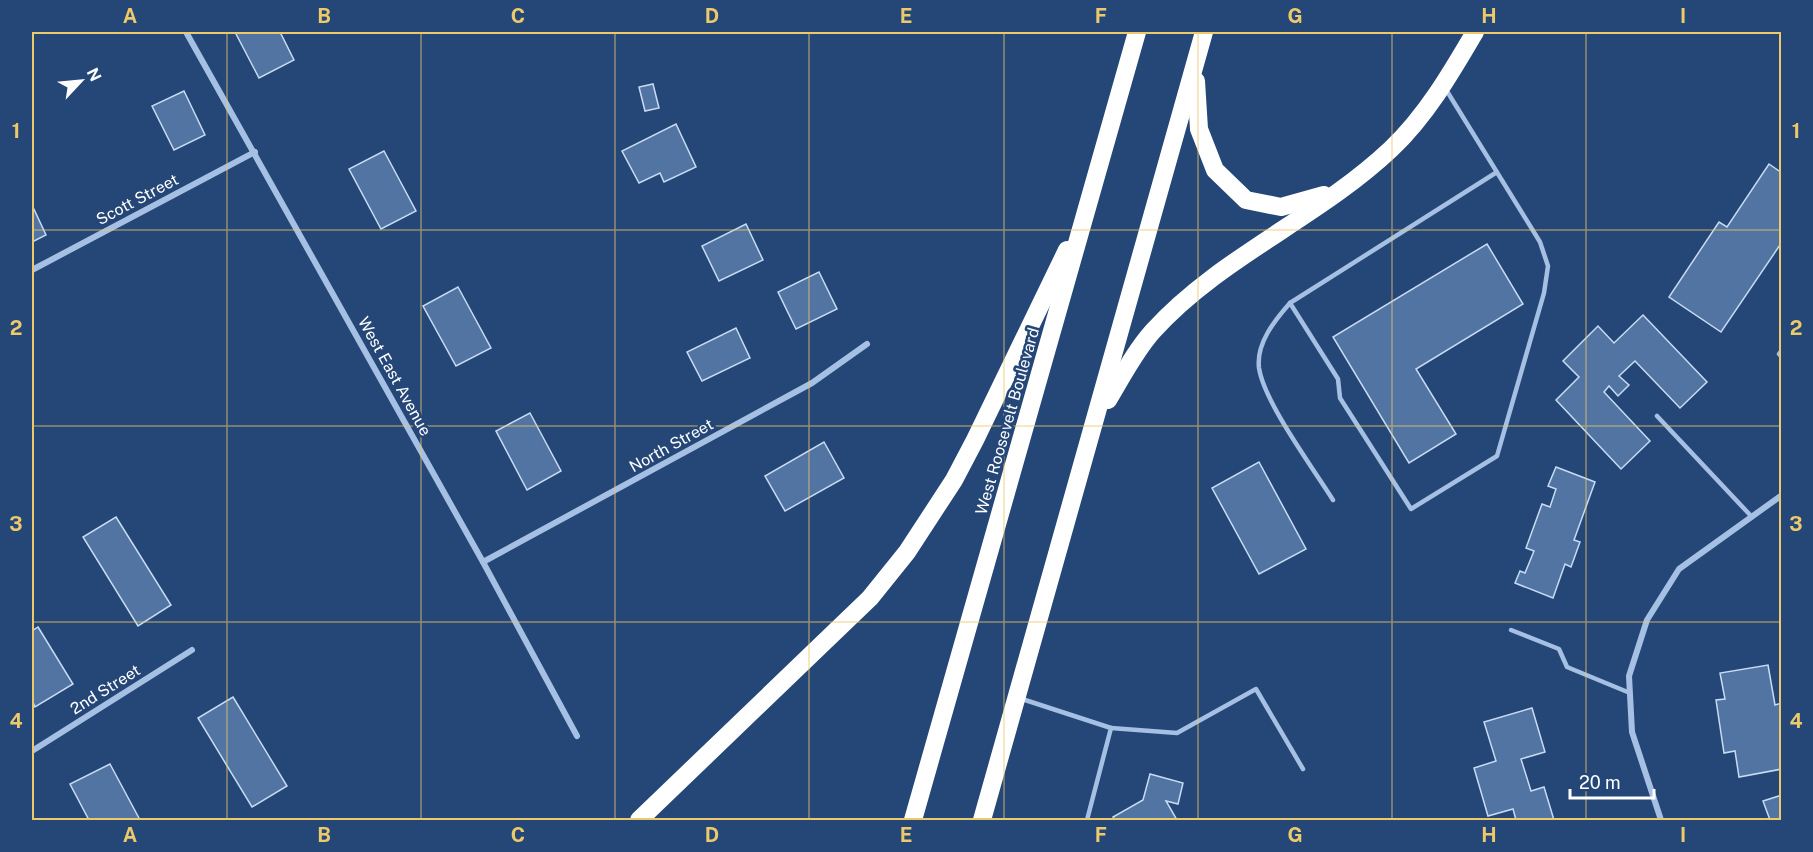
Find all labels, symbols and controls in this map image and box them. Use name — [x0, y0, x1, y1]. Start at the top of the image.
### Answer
text: A — [123, 4, 137, 28]
text: B — [317, 4, 331, 28]
text: C — [511, 4, 525, 28]
text: D — [705, 4, 719, 28]
text: E — [900, 4, 912, 28]
text: F — [1095, 4, 1107, 28]
text: G — [1287, 4, 1303, 28]
text: H — [1481, 4, 1497, 28]
text: I — [1680, 4, 1686, 28]
north arrow — [51, 51, 111, 111]
text: N — [83, 65, 105, 84]
text: 1 — [12, 119, 20, 143]
text: 1 — [1792, 119, 1800, 143]
street label: Scott Street — [93, 170, 182, 229]
street label: West East Avenue — [354, 313, 435, 439]
text: 2 — [10, 316, 22, 340]
text: 2 — [1790, 316, 1802, 340]
street label: West Roosevelt Boulevard — [972, 326, 1043, 517]
street label: North Street — [626, 415, 717, 476]
text: 3 — [9, 512, 23, 536]
text: 3 — [1789, 512, 1803, 536]
street label: 2nd Street — [67, 660, 144, 718]
text: 4 — [9, 709, 23, 733]
text: 4 — [1789, 709, 1803, 733]
scale bar — [1570, 762, 1654, 800]
text: 20 m — [1579, 772, 1621, 793]
text: A — [123, 823, 137, 847]
text: B — [317, 823, 331, 847]
text: C — [511, 823, 525, 847]
text: D — [705, 823, 719, 847]
text: E — [900, 823, 912, 847]
text: F — [1095, 823, 1107, 847]
text: G — [1287, 823, 1303, 847]
text: H — [1481, 823, 1497, 847]
text: I — [1680, 823, 1686, 847]

